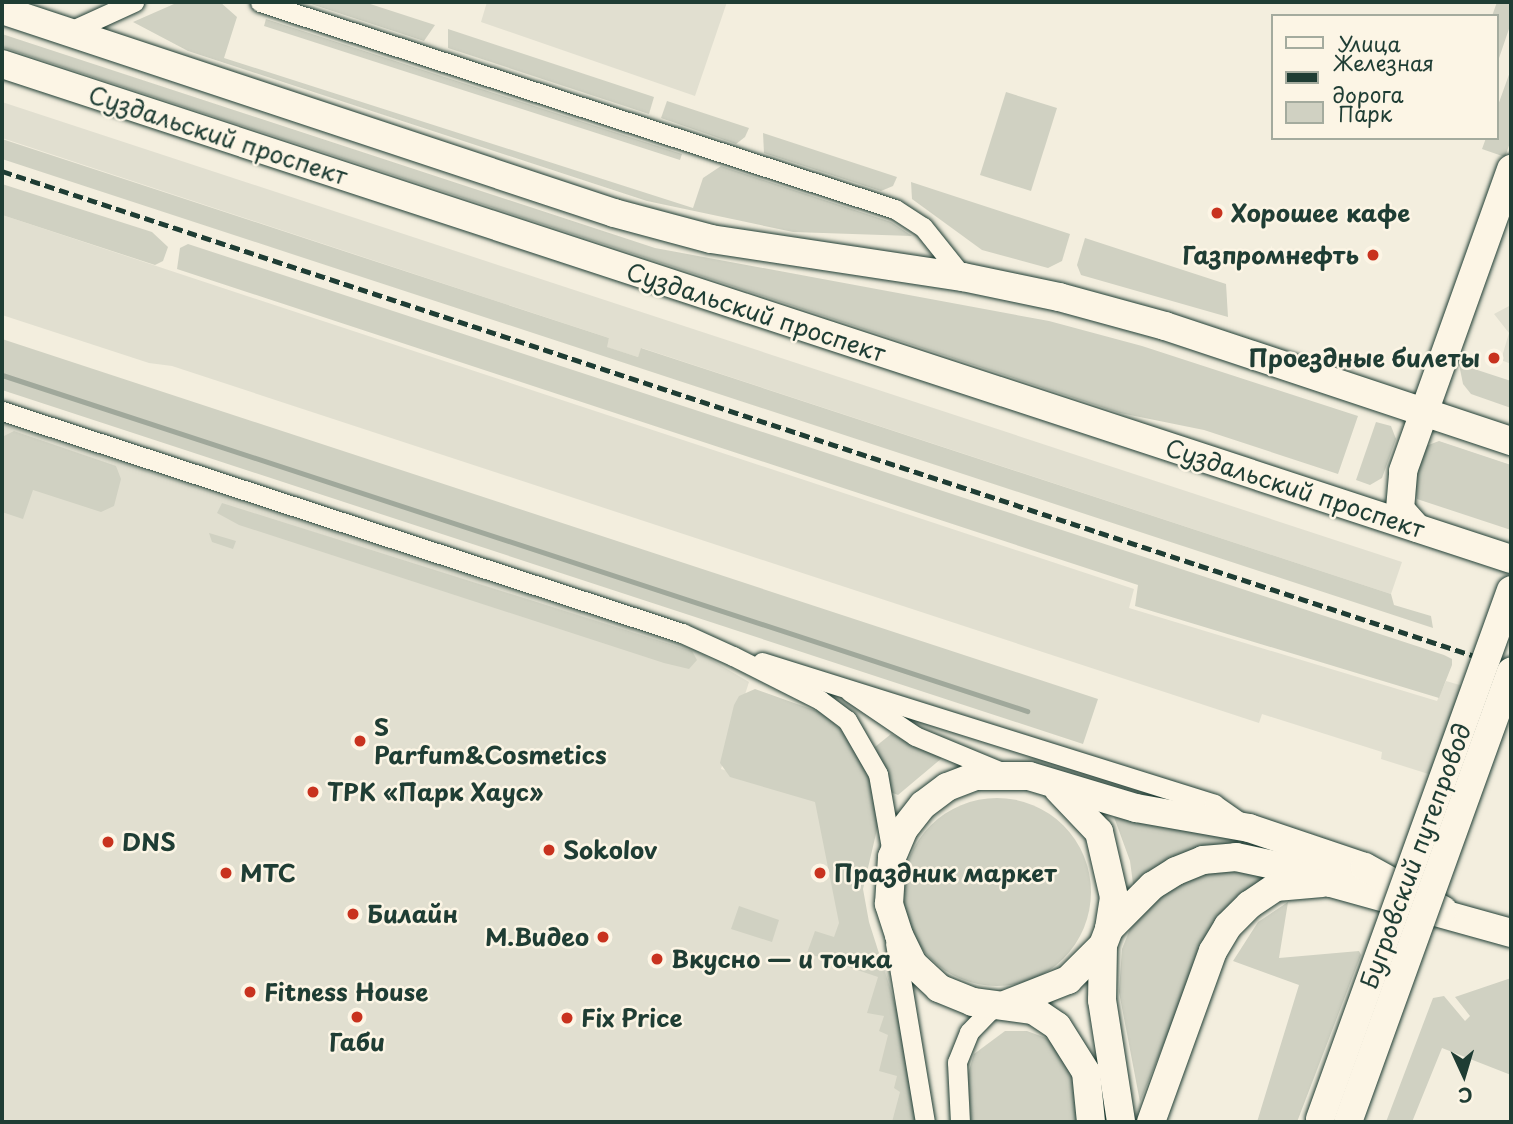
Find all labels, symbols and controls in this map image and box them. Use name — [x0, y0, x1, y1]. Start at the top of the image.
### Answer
legend — [1272, 14, 1499, 140]
text: Улица — [1338, 27, 1401, 59]
text: Железная дорога — [1333, 46, 1434, 110]
street label: Суздальский проспект — [85, 79, 351, 191]
text: Парк — [1338, 97, 1392, 129]
place label: Хорошее кафе — [1231, 199, 1411, 227]
marker: Хорошее кафе — [1209, 205, 1225, 221]
place label: Газпромнефть — [1182, 241, 1359, 269]
marker: Газпромнефть — [1365, 247, 1381, 263]
street label: Суздальский проспект — [623, 256, 889, 368]
place label: Проездные билеты — [1247, 344, 1480, 372]
marker: Проездные билеты — [1486, 350, 1502, 366]
street label: Суздальский проспект — [1162, 432, 1428, 544]
place label: S Parfum&Cosmetics — [374, 713, 607, 769]
street label: Бугровский путепровод — [1353, 719, 1477, 993]
marker: S Parfum&Cosmetics — [352, 733, 368, 749]
place label: ТРК «Парк Хаус» — [327, 778, 544, 806]
marker: ТРК «Парк Хаус» — [305, 784, 321, 800]
place label: DNS — [122, 828, 176, 856]
marker: DNS — [100, 834, 116, 850]
place label: Sokolov — [563, 836, 657, 864]
marker: Sokolov — [541, 842, 557, 858]
place label: МТС — [240, 859, 296, 887]
place label: Праздник маркет — [834, 859, 1058, 887]
marker: МТС — [218, 865, 234, 881]
marker: Праздник маркет — [812, 865, 828, 881]
place label: Билайн — [367, 900, 458, 928]
marker: Билайн — [345, 906, 361, 922]
place label: М.Видео — [485, 923, 589, 951]
marker: М.Видео — [595, 929, 611, 945]
place label: Вкусно — и точка — [671, 945, 895, 973]
marker: Вкусно — и точка — [649, 951, 665, 967]
place label: Fitness House — [264, 978, 429, 1006]
marker: Fitness House — [242, 984, 258, 1000]
place label: Fix Price — [581, 1004, 684, 1032]
marker: Габи — [349, 1009, 365, 1025]
marker: Fix Price — [559, 1010, 575, 1026]
place label: Габи — [329, 1028, 385, 1056]
north arrow — [1429, 1040, 1499, 1110]
text: С — [1457, 1081, 1474, 1110]

